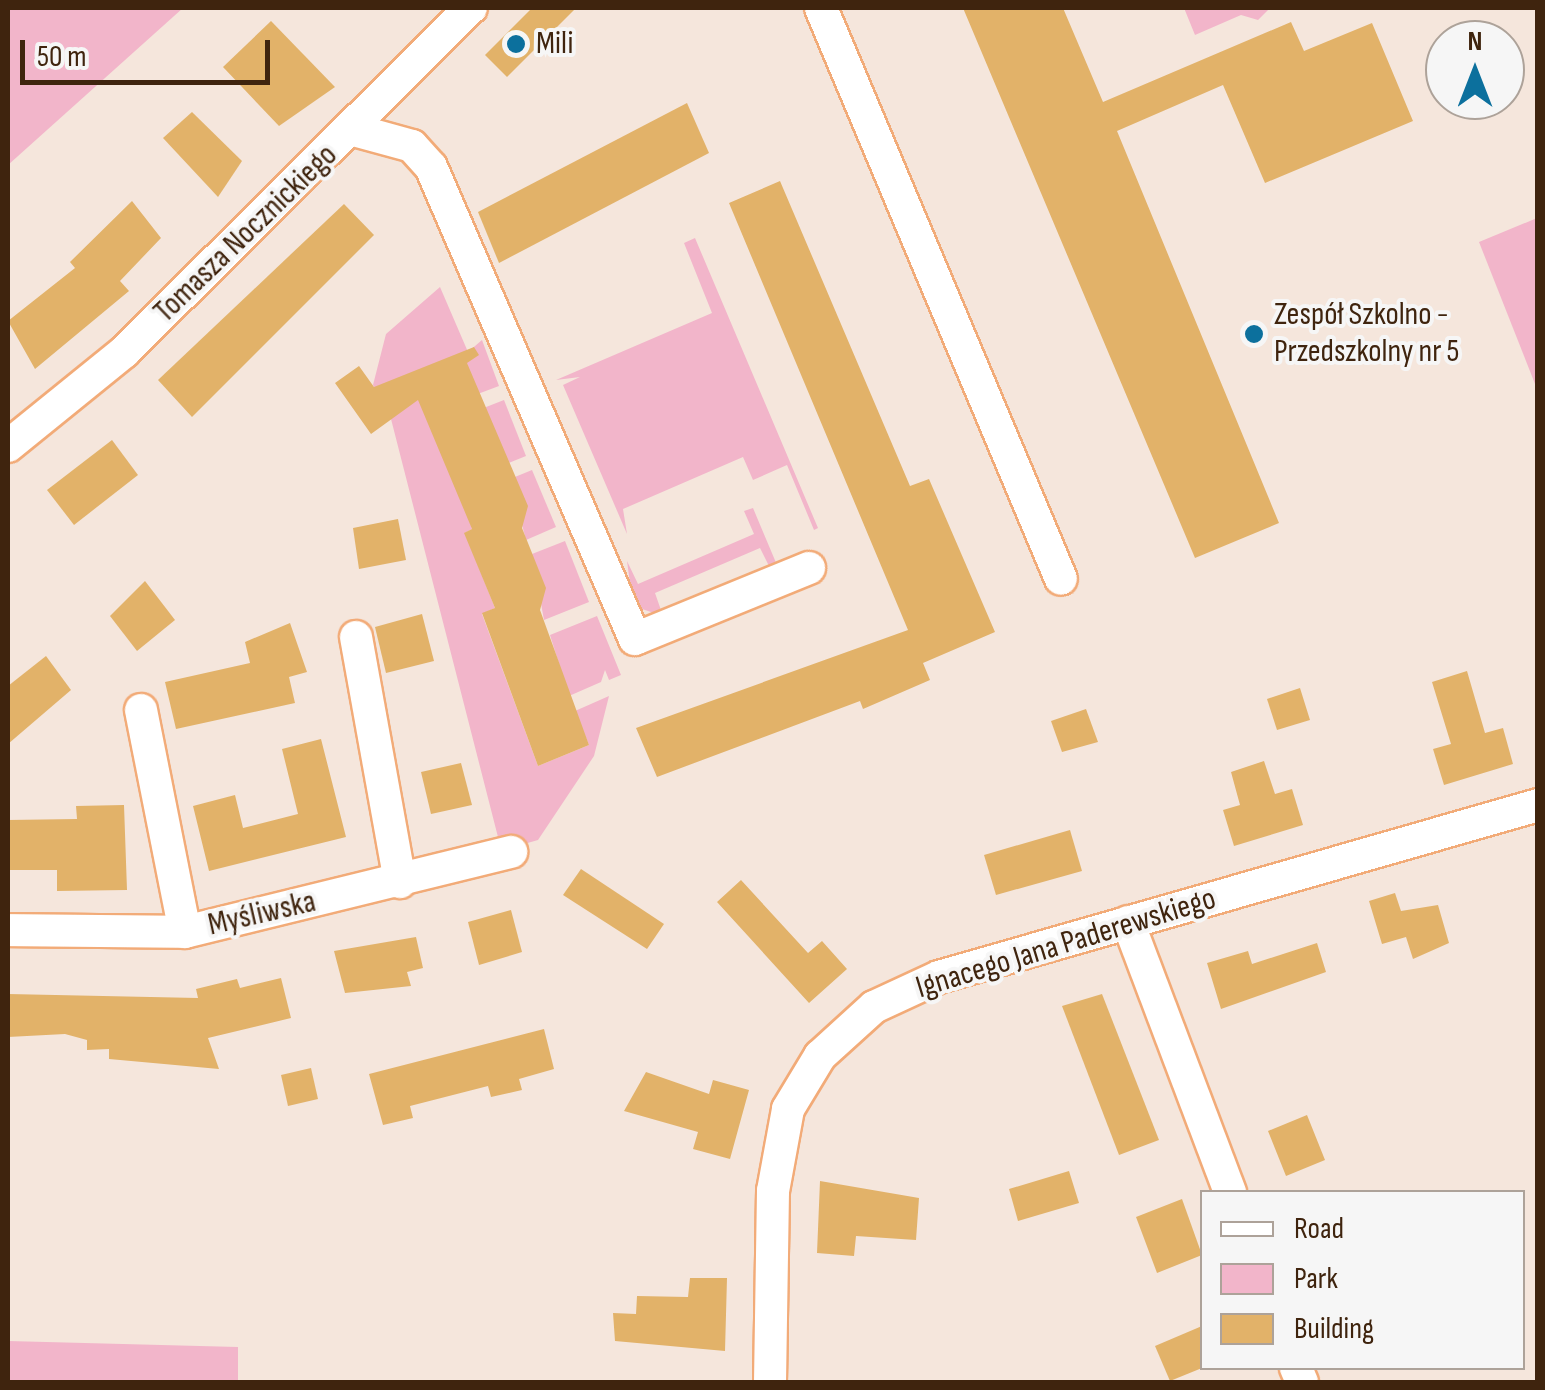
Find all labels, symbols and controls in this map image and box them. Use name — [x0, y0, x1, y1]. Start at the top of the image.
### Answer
scale bar — [25, 20, 275, 82]
north arrow — [1425, 20, 1525, 120]
place label: Mili — [536, 25, 574, 63]
text: N — [1468, 25, 1482, 58]
marker: Mili — [505, 33, 527, 55]
text: 50 m — [37, 39, 86, 75]
street label: Tomasza Nocznickiego — [146, 137, 346, 331]
place label: Zespół Szkolno - Przedszkolny nr 5 — [1274, 297, 1459, 372]
marker: Zespół Szkolno - Przedszkolny nr 5 — [1243, 323, 1265, 345]
street label: Ignacego Jana Paderewskiego — [912, 880, 1220, 1008]
street label: Myśliwska — [204, 883, 320, 945]
legend — [1200, 1190, 1525, 1370]
text: Road — [1294, 1211, 1344, 1247]
text: Park — [1294, 1261, 1338, 1297]
text: Building — [1294, 1311, 1374, 1347]

